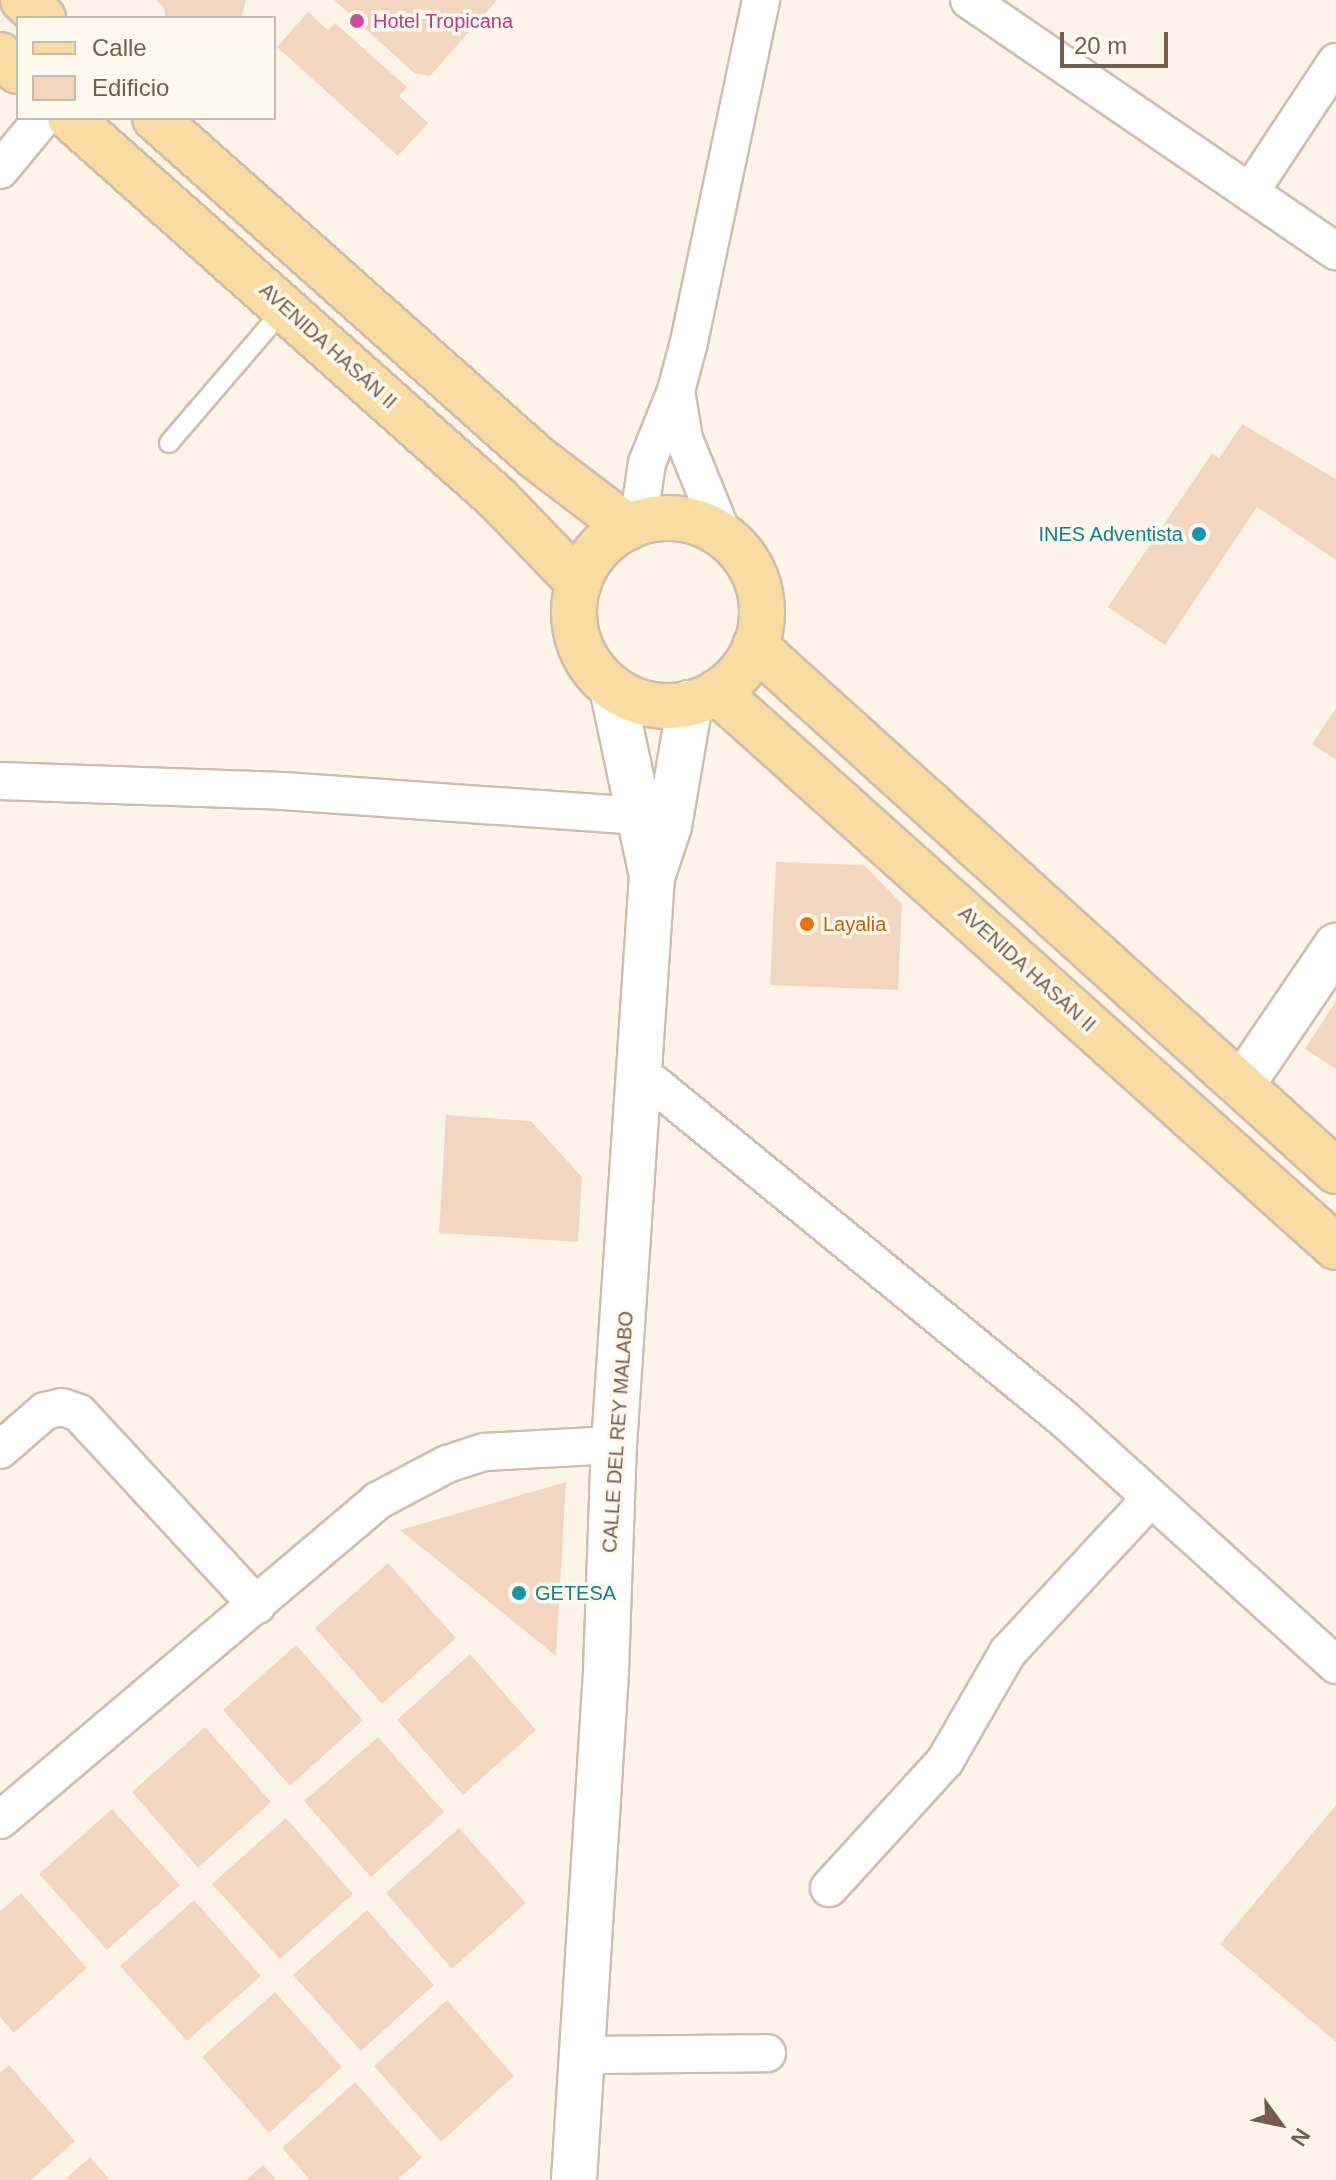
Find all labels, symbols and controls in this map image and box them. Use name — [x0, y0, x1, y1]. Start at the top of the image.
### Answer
place label: Hotel Tropicana — [373, 9, 513, 33]
marker: Hotel Tropicana — [348, 12, 366, 30]
legend — [16, 16, 276, 120]
scale bar — [1064, 16, 1172, 66]
text: 20 m — [1074, 32, 1127, 59]
text: Calle — [92, 34, 147, 61]
text: Edificio — [92, 74, 169, 101]
street label: AVENIDA HASÁN II — [254, 278, 402, 414]
place label: INES Adventista — [1037, 522, 1183, 546]
marker: INES Adventista — [1190, 525, 1208, 543]
street label: AVENIDA HASÁN II — [953, 901, 1101, 1037]
place label: Layalia — [823, 912, 886, 936]
marker: Layalia — [798, 915, 816, 933]
street label: CALLE DEL REY MALABO — [598, 1310, 638, 1554]
place label: GETESA — [535, 1581, 616, 1605]
marker: GETESA — [510, 1584, 528, 1602]
north arrow — [1240, 2084, 1320, 2164]
text: N — [1286, 2124, 1315, 2151]

